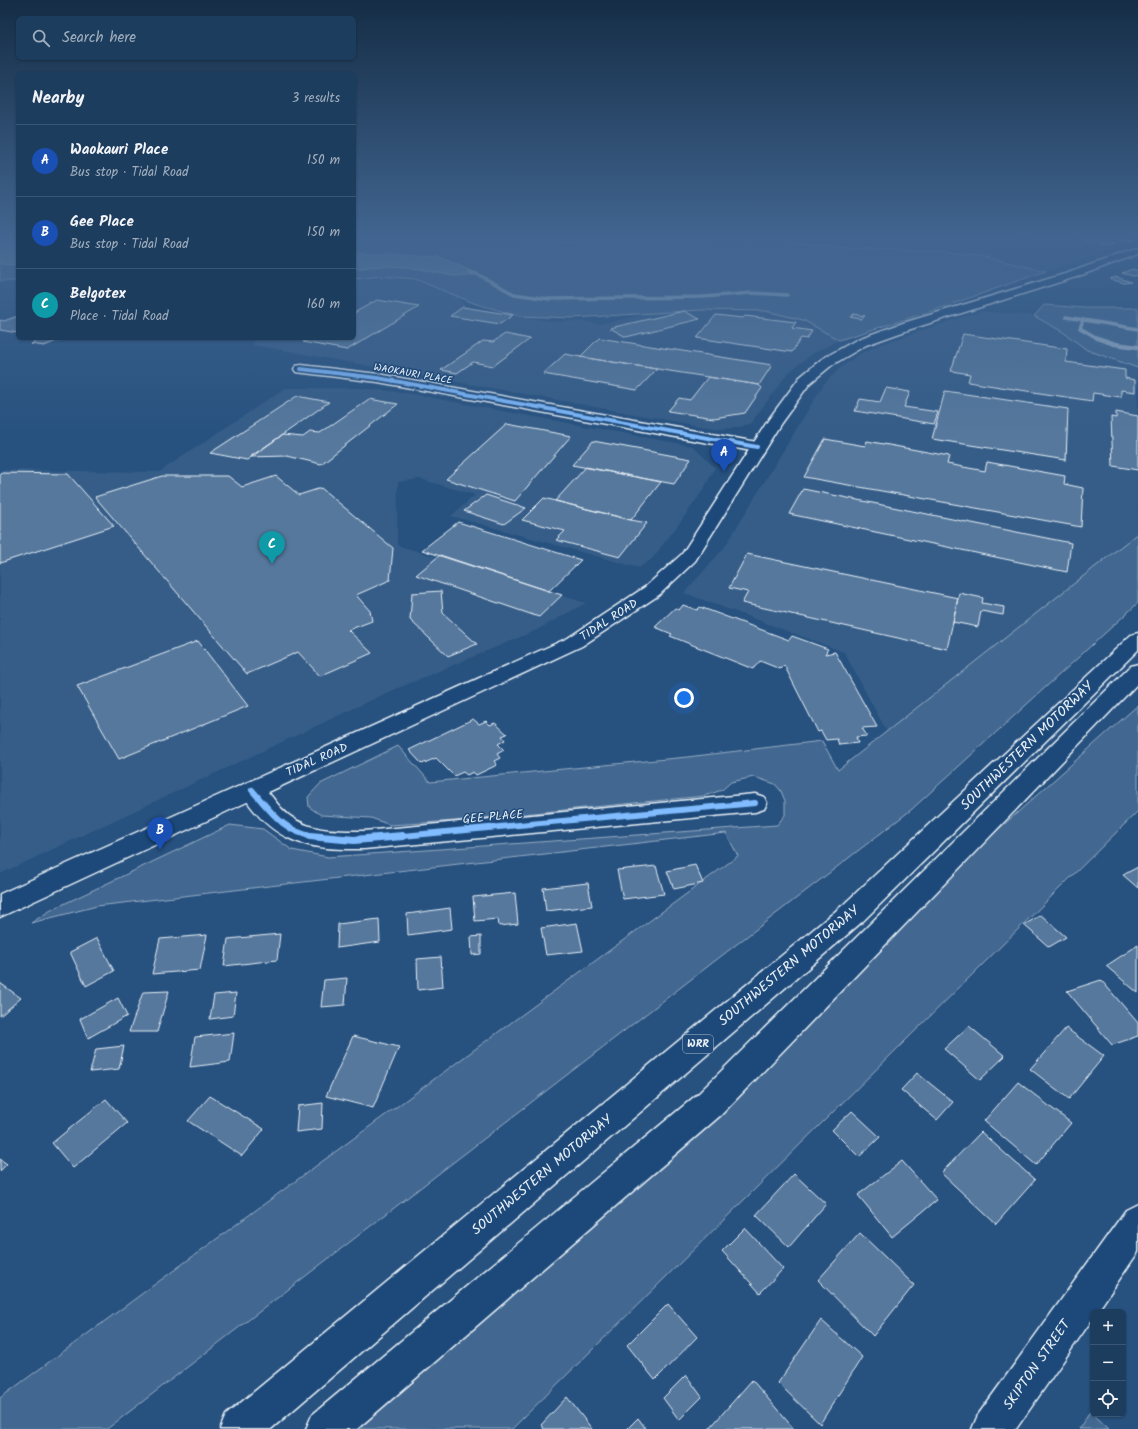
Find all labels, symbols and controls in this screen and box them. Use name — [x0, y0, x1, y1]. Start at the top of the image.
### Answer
search box — [16, 16, 356, 60]
text: Search here — [62, 26, 136, 50]
icon: search — [30, 27, 52, 49]
text: Nearby — [32, 85, 84, 112]
text: 3 results — [292, 88, 340, 109]
text: Waokauri Place — [70, 138, 168, 162]
text: A — [41, 150, 49, 171]
text: 150 m — [307, 150, 340, 171]
text: Bus stop · Tidal Road — [70, 162, 189, 183]
text: Gee Place — [70, 210, 134, 234]
text: B — [41, 222, 49, 243]
text: 150 m — [307, 222, 340, 243]
text: Bus stop · Tidal Road — [70, 234, 189, 255]
text: Belgotex — [70, 282, 126, 306]
text: C — [41, 294, 49, 315]
text: 160 m — [307, 294, 340, 315]
text: Place · Tidal Road — [70, 306, 169, 327]
street label: WAOKAURI PLACE — [372, 359, 455, 389]
pin: A — [711, 439, 737, 472]
pin: C — [259, 531, 285, 564]
street label: TIDAL ROAD — [576, 594, 642, 646]
street label: SOUTHWESTERN MOTORWAY — [955, 676, 1099, 816]
your location — [674, 688, 694, 708]
street label: TIDAL ROAD — [283, 738, 351, 782]
street label: GEE PLACE — [462, 805, 525, 829]
pin: B — [147, 817, 173, 850]
street label: SOUTHWESTERN MOTORWAY — [714, 900, 865, 1032]
road number: WRR — [683, 1035, 713, 1053]
street label: SOUTHWESTERN MOTORWAY — [467, 1109, 618, 1241]
map controls — [1090, 1309, 1126, 1417]
button: + — [1090, 1309, 1126, 1345]
street label: SKIPTON STREET — [998, 1314, 1077, 1415]
button: − — [1090, 1345, 1126, 1381]
button: locate — [1090, 1381, 1126, 1417]

